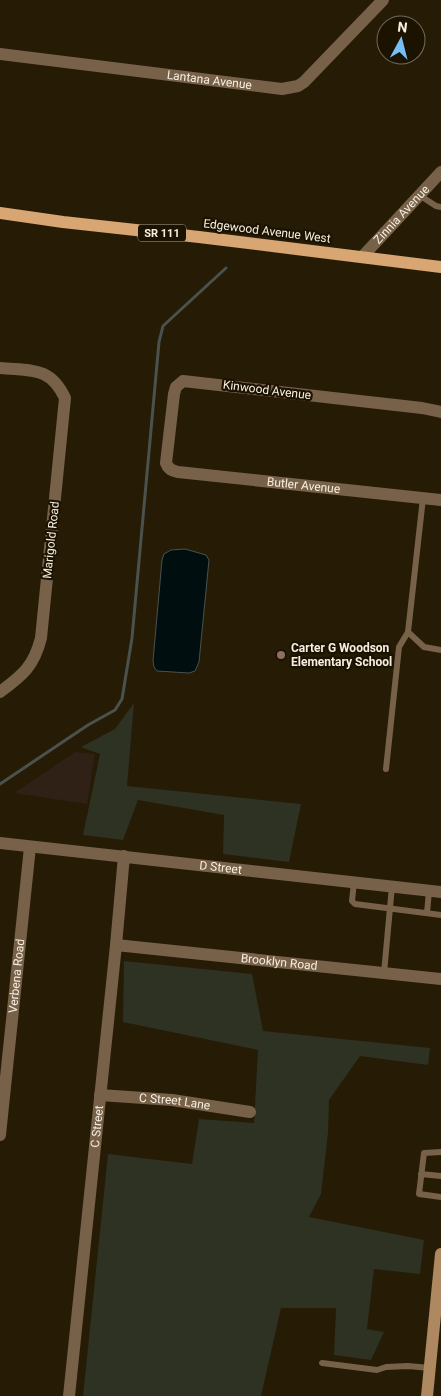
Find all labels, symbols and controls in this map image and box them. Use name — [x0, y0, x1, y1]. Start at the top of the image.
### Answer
north arrow — [376, 15, 426, 65]
text: N — [397, 19, 408, 36]
street label: Lantana Avenue — [166, 68, 253, 92]
street label: Zinnia Avenue — [371, 182, 432, 247]
street label: Edgewood Avenue West — [203, 216, 332, 246]
road number: SR 111 — [138, 224, 186, 242]
street label: Kinwood Avenue — [222, 378, 312, 402]
street label: Butler Avenue — [266, 475, 341, 496]
street label: Marigold Road — [40, 501, 62, 579]
place label: Carter G Woodson Elementary School — [291, 641, 392, 669]
marker: Carter G Woodson Elementary School — [275, 649, 287, 661]
street label: D Street — [199, 858, 243, 877]
street label: Verbena Road — [6, 938, 27, 1014]
street label: Brooklyn Road — [240, 951, 318, 973]
street label: C Street Lane — [139, 1091, 211, 1113]
street label: C Street — [88, 1105, 106, 1148]

